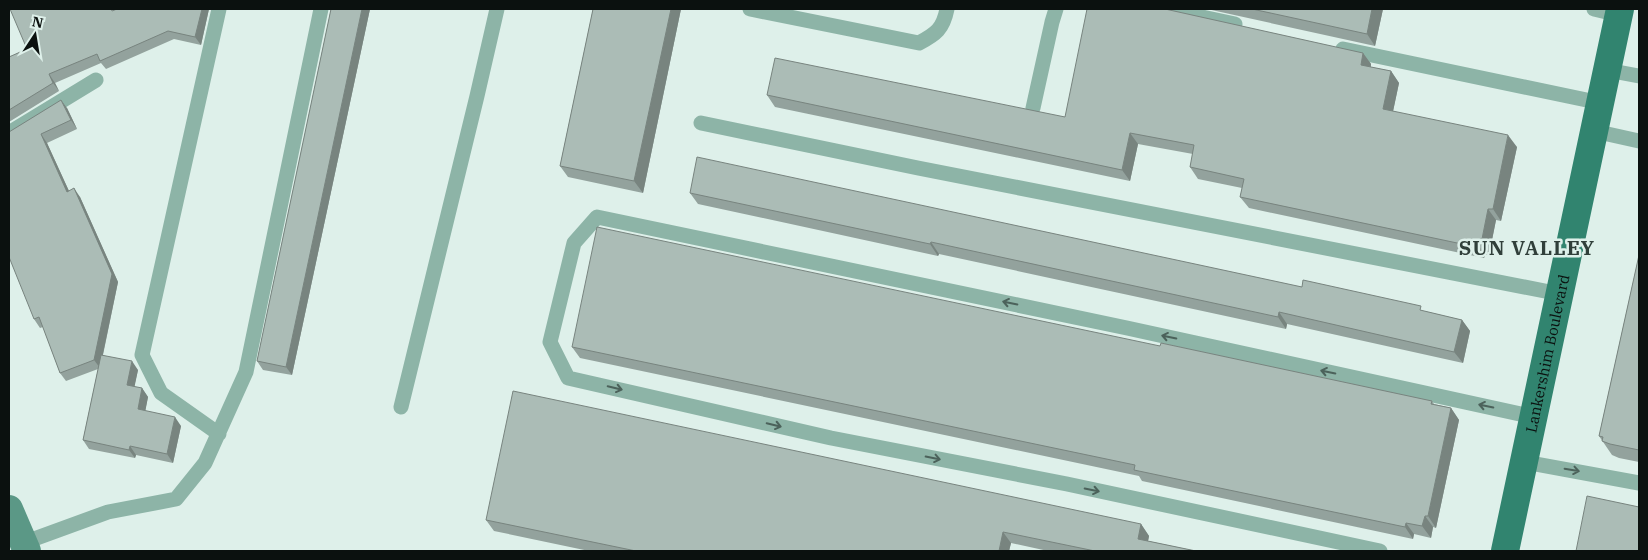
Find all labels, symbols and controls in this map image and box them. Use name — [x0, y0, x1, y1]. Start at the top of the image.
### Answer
north arrow — [10, 10, 60, 60]
text: N — [30, 12, 45, 32]
district label: SUN VALLEY — [1459, 234, 1595, 261]
street label: Lankershim Boulevard — [1521, 272, 1573, 434]
one-way arrow — [1002, 298, 1018, 307]
one-way arrow — [1161, 332, 1177, 341]
one-way arrow — [1320, 366, 1336, 376]
one-way arrow — [607, 384, 623, 394]
one-way arrow — [1479, 401, 1495, 410]
one-way arrow — [765, 421, 781, 430]
one-way arrow — [924, 454, 940, 463]
one-way arrow — [1564, 466, 1580, 476]
one-way arrow — [1084, 485, 1100, 495]

